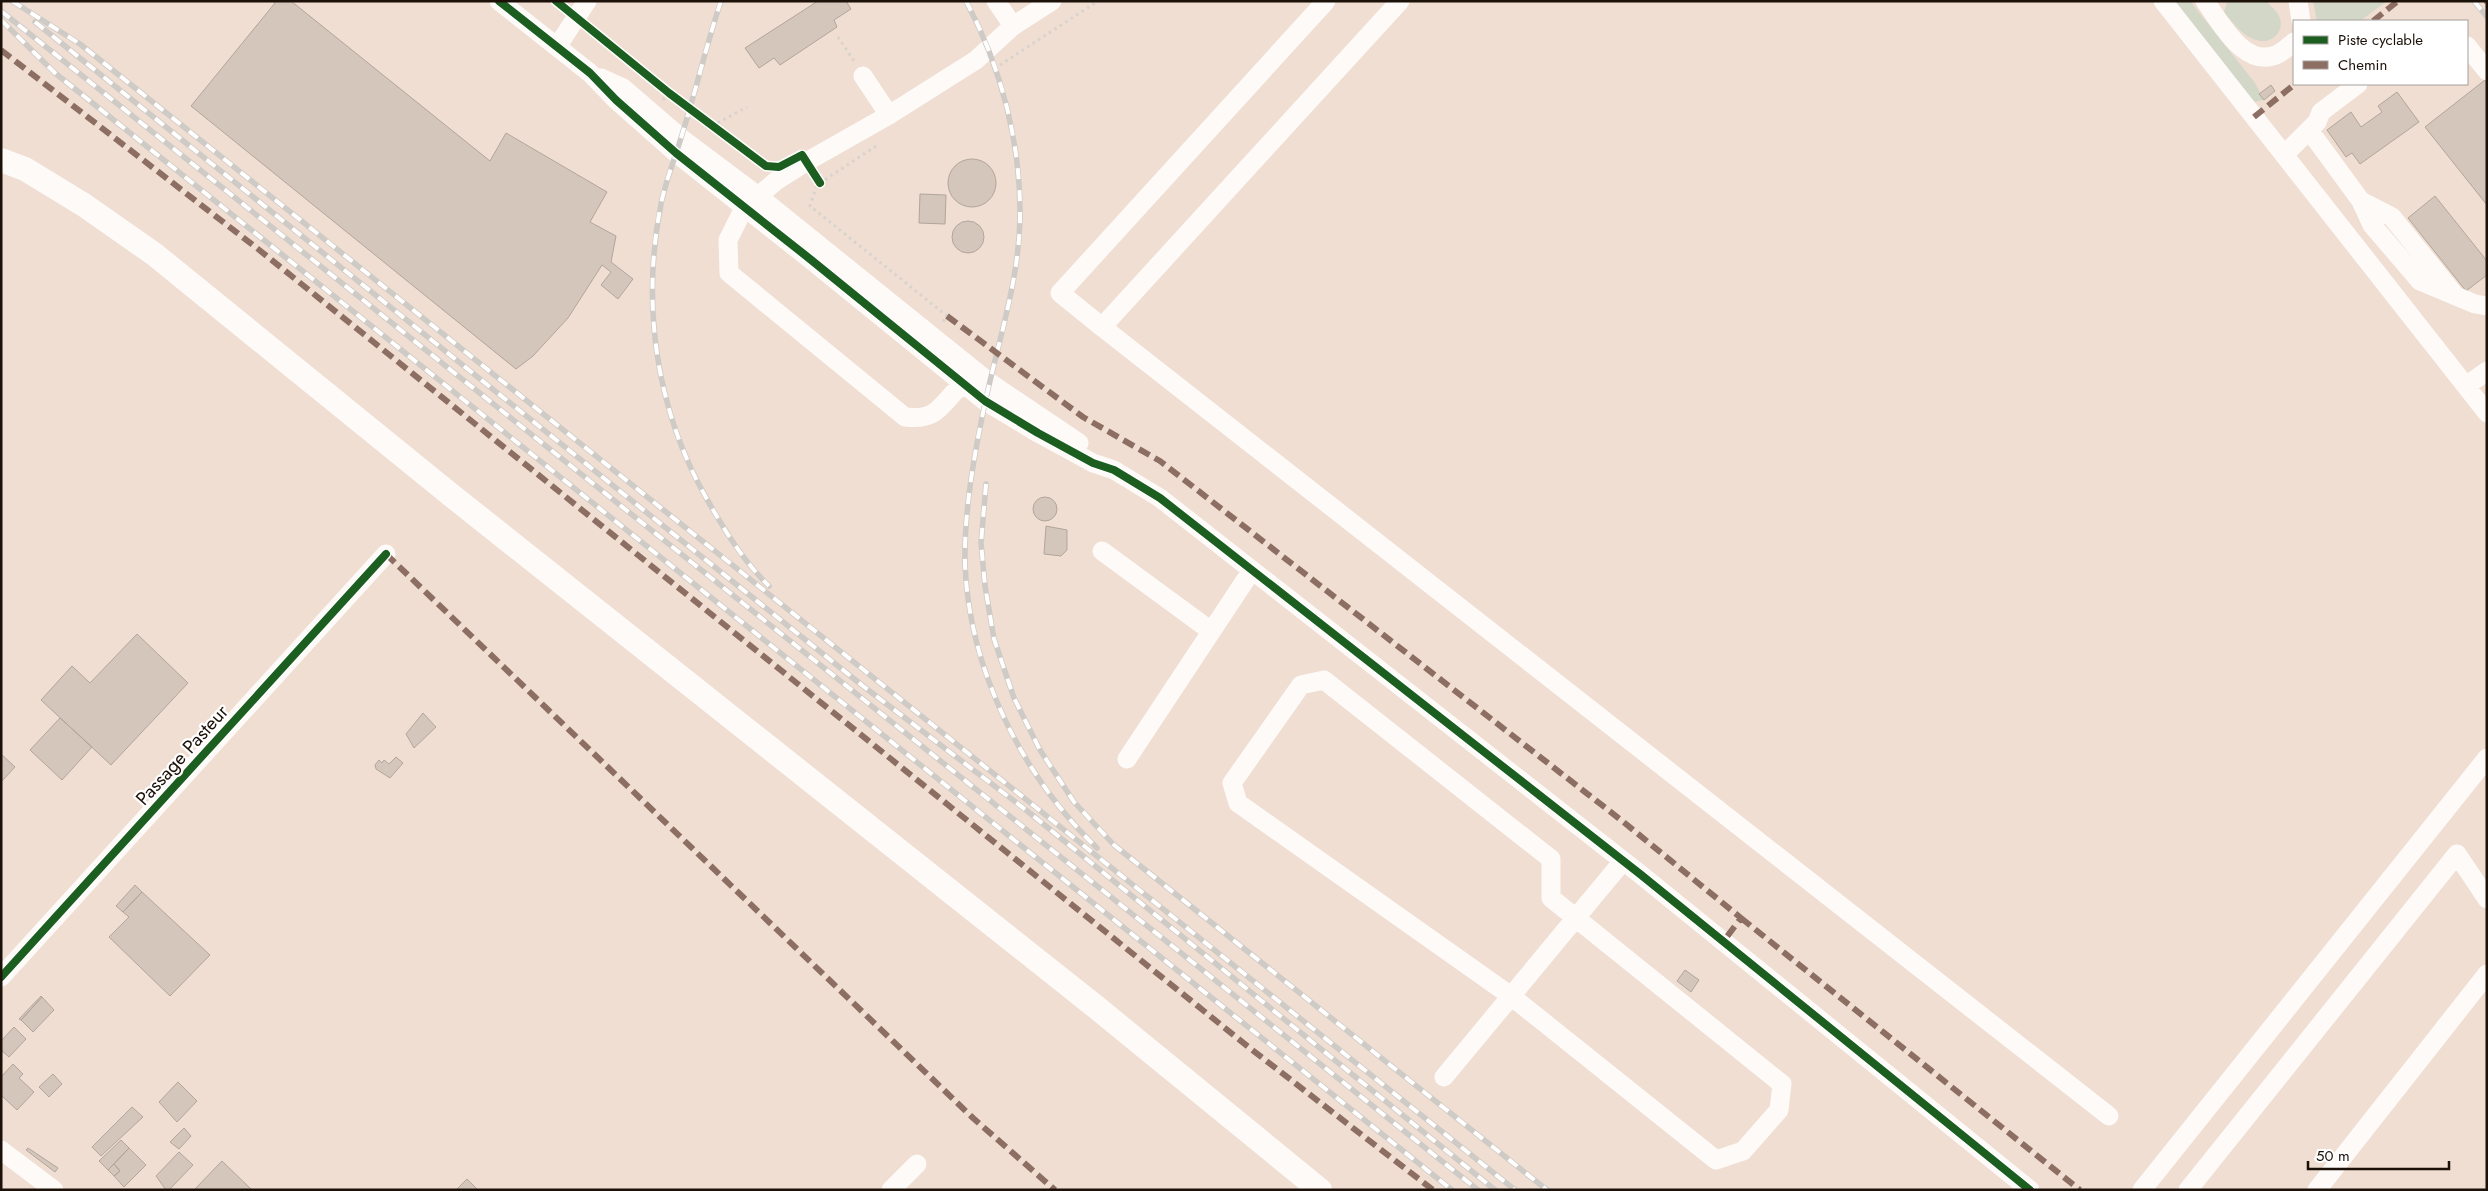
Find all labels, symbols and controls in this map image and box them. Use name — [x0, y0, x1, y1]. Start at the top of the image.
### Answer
legend — [2293, 20, 2468, 85]
text: Piste cyclable — [2338, 29, 2423, 51]
text: Chemin — [2338, 54, 2387, 76]
street label: Passage Pasteur — [129, 698, 235, 811]
scale bar — [2308, 1138, 2449, 1170]
text: 50 m — [2316, 1145, 2350, 1167]

